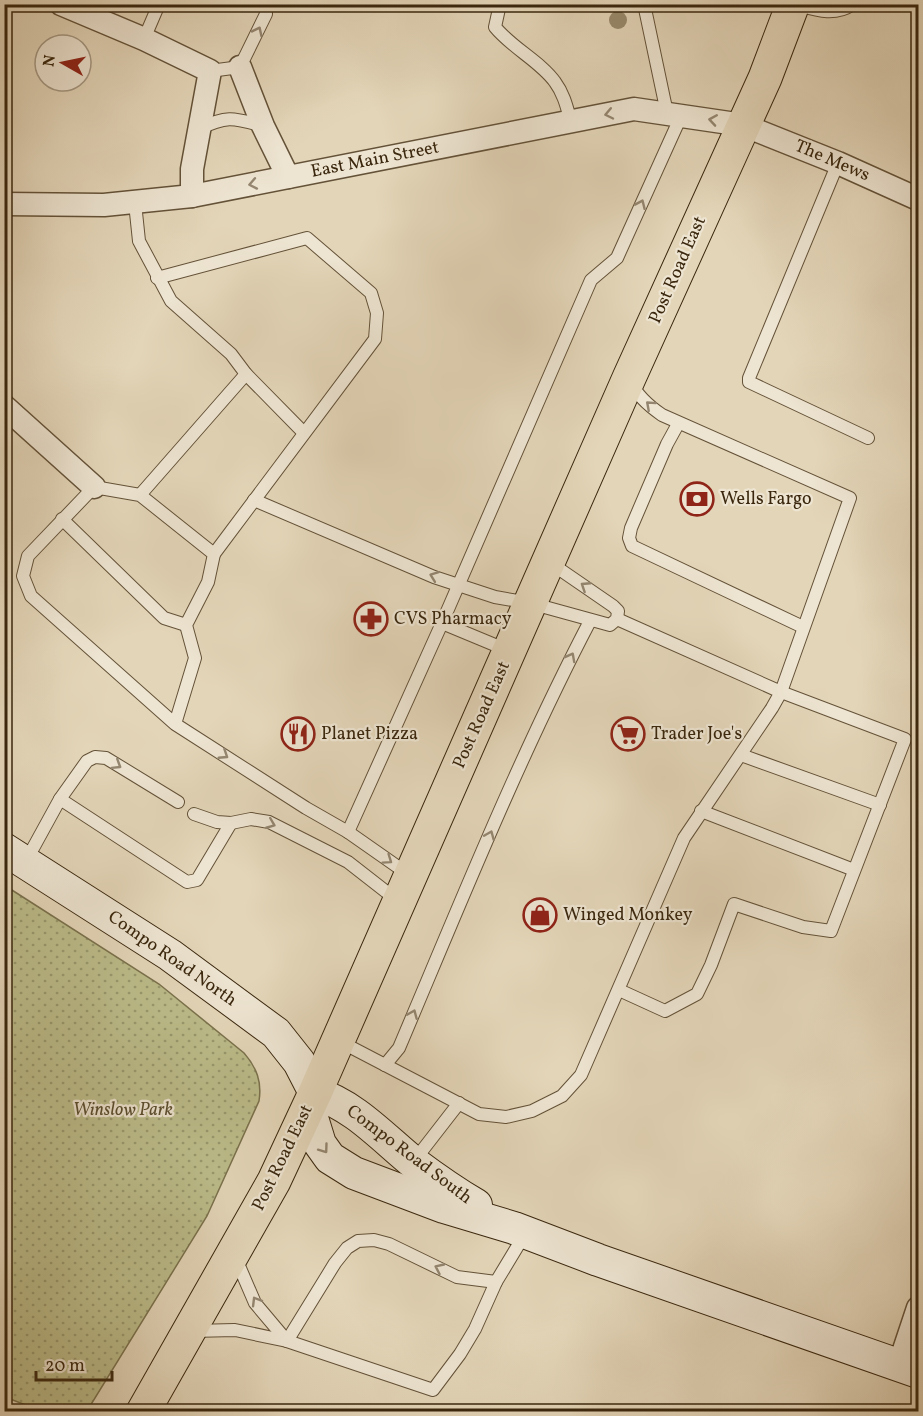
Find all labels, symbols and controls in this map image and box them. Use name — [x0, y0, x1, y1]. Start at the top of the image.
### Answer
one-way arrow — [250, 27, 262, 38]
north arrow — [33, 33, 93, 93]
text: N — [38, 53, 62, 68]
one-way arrow — [605, 107, 615, 120]
one-way arrow — [708, 114, 717, 126]
street label: The Mews — [791, 134, 873, 188]
street label: East Main Street — [309, 135, 441, 185]
one-way arrow — [249, 177, 259, 190]
one-way arrow — [634, 200, 646, 211]
street label: Post Road East — [643, 212, 713, 328]
one-way arrow — [646, 401, 657, 412]
bank icon: Wells Fargo — [679, 481, 715, 517]
place label: Wells Fargo — [720, 487, 812, 512]
one-way arrow — [429, 571, 440, 584]
one-way arrow — [581, 582, 592, 593]
pharmacy icon: CVS Pharmacy — [353, 601, 389, 637]
place label: CVS Pharmacy — [394, 607, 512, 632]
one-way arrow — [564, 653, 575, 664]
street label: Post Road East — [447, 657, 517, 773]
restaurant icon: Planet Pizza — [280, 716, 316, 752]
supermarket icon: Trader Joe's — [610, 716, 646, 752]
place label: Planet Pizza — [321, 722, 418, 747]
place label: Trader Joe's — [651, 722, 742, 747]
one-way arrow — [218, 748, 228, 760]
one-way arrow — [111, 758, 121, 770]
one-way arrow — [264, 817, 275, 829]
one-way arrow — [483, 830, 495, 841]
one-way arrow — [382, 853, 393, 864]
shop icon: Winged Monkey — [522, 897, 558, 933]
place label: Winged Monkey — [563, 903, 693, 928]
street label: Compo Road North — [102, 905, 242, 1013]
one-way arrow — [406, 1009, 418, 1020]
park label: Winslow Park — [73, 1098, 173, 1123]
street label: Compo Road South — [341, 1099, 477, 1211]
street label: Post Road East — [246, 1101, 320, 1215]
one-way arrow — [317, 1142, 328, 1153]
one-way arrow — [435, 1264, 446, 1276]
one-way arrow — [251, 1297, 263, 1307]
scale bar — [36, 1344, 112, 1382]
text: 20 m — [45, 1354, 85, 1379]

